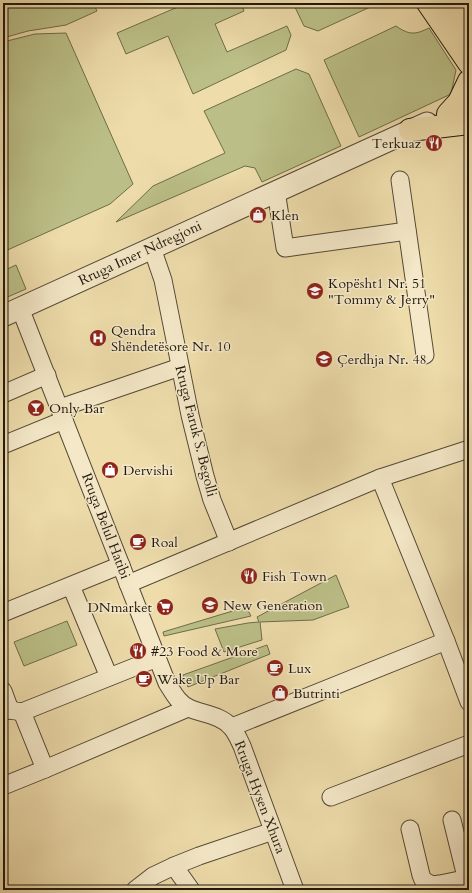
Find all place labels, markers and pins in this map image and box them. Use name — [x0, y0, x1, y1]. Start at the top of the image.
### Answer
restaurant icon: Terkuaz — [424, 133, 444, 153]
place label: Terkuaz — [372, 134, 422, 153]
shop icon: Klen — [248, 205, 268, 225]
place label: Klen — [271, 206, 299, 225]
place label: Kopësht1 Nr. 51 "Tommy & Jerry" — [328, 274, 435, 309]
school or university icon: Kopësht1 Nr. 51 "Tommy & Jerry" — [305, 281, 325, 301]
place label: Qendra Shëndetësore Nr. 10 — [111, 321, 231, 356]
hospital icon: Qendra Shëndetësore Nr. 10 — [88, 328, 108, 348]
school or university icon: Çerdhja Nr. 48 — [314, 349, 334, 369]
place label: Çerdhja Nr. 48 — [337, 350, 427, 369]
bar icon: Only Bar — [26, 398, 46, 418]
place label: Only Bar — [49, 399, 105, 418]
shop icon: Dervishi — [100, 460, 120, 480]
place label: Dervishi — [123, 461, 173, 480]
cafe icon: Roal — [128, 532, 148, 552]
place label: Roal — [151, 533, 178, 552]
restaurant icon: Fish Town — [239, 566, 259, 586]
place label: Fish Town — [262, 567, 327, 586]
school or university icon: New Generation — [200, 595, 220, 615]
place label: New Generation — [223, 596, 323, 615]
supermarket icon: DNmarket — [155, 597, 175, 617]
place label: DNmarket — [87, 598, 153, 617]
restaurant icon: #23 Food & More — [128, 641, 148, 661]
place label: #23 Food & More — [151, 642, 258, 661]
cafe icon: Lux — [265, 658, 285, 678]
place label: Lux — [288, 659, 311, 678]
cafe icon: Wake Up Bar — [134, 669, 154, 689]
place label: Wake Up Bar — [156, 670, 240, 689]
shop icon: Butrinti — [270, 683, 290, 703]
place label: Butrinti — [293, 684, 340, 703]

